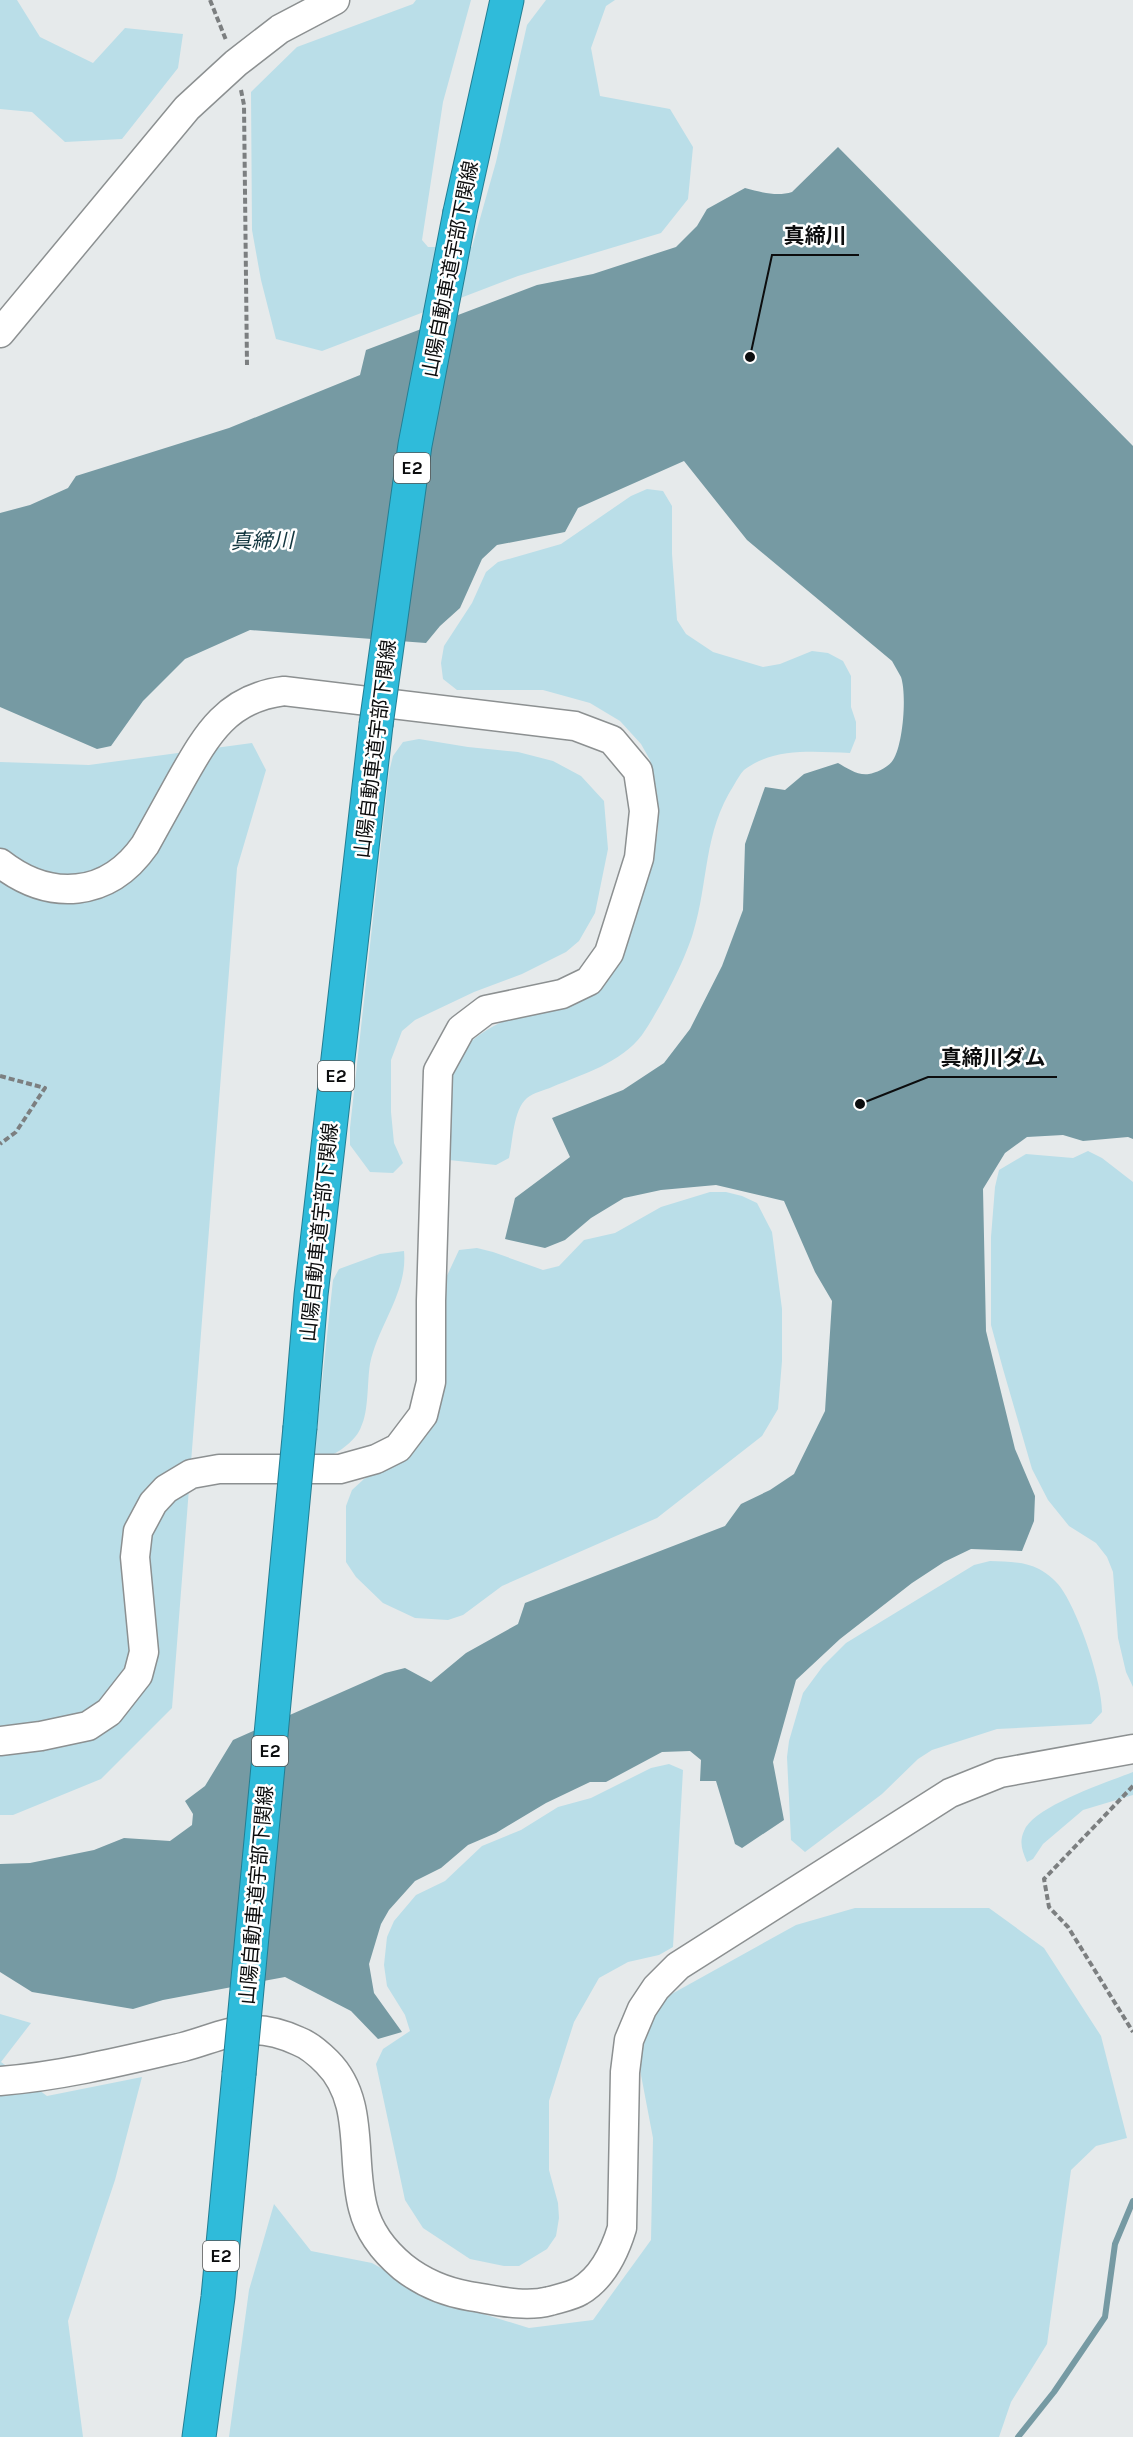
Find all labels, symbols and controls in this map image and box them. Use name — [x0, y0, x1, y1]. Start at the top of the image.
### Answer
street label: 山陽自動車道宇部下関線 — [418, 159, 483, 379]
callout: 真締川 — [772, 216, 859, 255]
text: 真締川 — [784, 224, 847, 248]
road number: E2 — [394, 453, 430, 483]
water label: 真締川 — [230, 528, 296, 554]
street label: 山陽自動車道宇部下関線 — [351, 638, 400, 860]
callout: 真締川ダム — [928, 1038, 1057, 1077]
text: 真締川ダム — [941, 1046, 1046, 1070]
road number: E2 — [318, 1061, 354, 1091]
street label: 山陽自動車道宇部下関線 — [297, 1121, 342, 1343]
road number: E2 — [252, 1736, 288, 1766]
street label: 山陽自動車道宇部下関線 — [235, 1784, 278, 2006]
road number: E2 — [203, 2241, 239, 2271]

